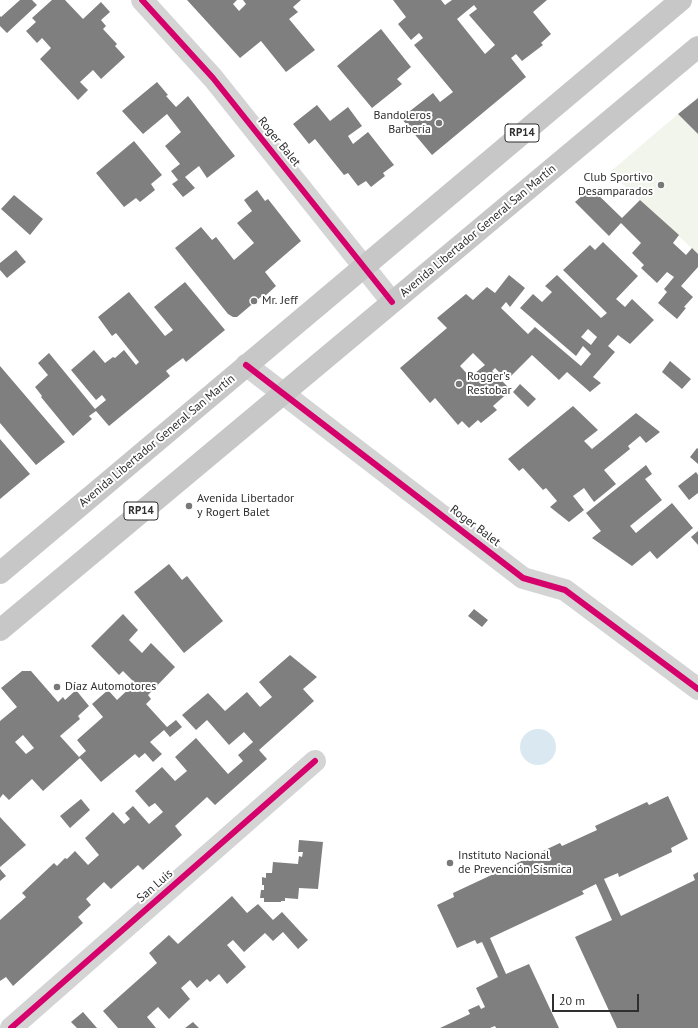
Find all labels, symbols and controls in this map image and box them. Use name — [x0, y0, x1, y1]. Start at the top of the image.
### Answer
place label: Bandoleros Barbería — [373, 109, 431, 137]
street label: Roger Balet — [255, 114, 303, 170]
marker: Bandoleros Barbería — [434, 118, 444, 128]
road number: RP14 — [505, 124, 539, 142]
street label: Avenida Libertador General San Martín — [397, 162, 559, 300]
place label: Club Sportivo Desamparados — [578, 171, 653, 199]
marker: Club Sportivo Desamparados — [656, 180, 666, 190]
place label: Mr. Jeff — [262, 294, 298, 308]
marker: Mr. Jeff — [249, 296, 259, 306]
place label: Rogger's Restobar — [467, 370, 512, 398]
street label: Avenida Libertador General San Martín — [76, 372, 238, 510]
marker: Rogger's Restobar — [454, 379, 464, 389]
place label: Avenida Libertador y Rogert Balet — [197, 492, 294, 520]
marker: Avenida Libertador y Rogert Balet — [184, 501, 194, 511]
road number: RP14 — [124, 502, 158, 520]
street label: Roger Balet — [447, 502, 503, 550]
place label: Díaz Automotores — [65, 680, 156, 694]
marker: Díaz Automotores — [52, 682, 62, 692]
place label: Instituto Nacional de Prevención Sísmica — [458, 849, 572, 877]
marker: Instituto Nacional de Prevención Sísmica — [445, 858, 455, 868]
street label: San Luis — [134, 867, 176, 905]
scale bar — [554, 986, 641, 1012]
text: 20 m — [559, 993, 585, 1008]

